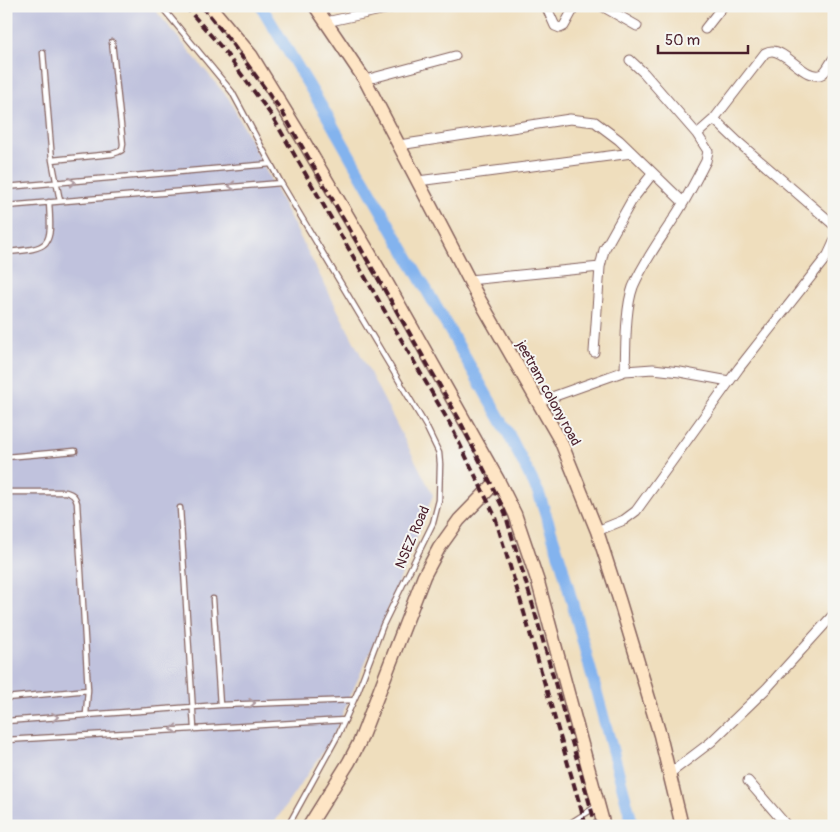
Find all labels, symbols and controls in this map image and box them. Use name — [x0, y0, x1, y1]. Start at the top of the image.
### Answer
scale bar — [658, 22, 748, 54]
text: 50 m — [665, 31, 700, 50]
one-way arrow — [69, 176, 77, 187]
one-way arrow — [228, 181, 236, 192]
street label: jeetram colony road — [512, 337, 584, 449]
street label: NSEZ Road — [392, 503, 433, 571]
one-way arrow — [248, 698, 256, 709]
one-way arrow — [51, 711, 59, 722]
one-way arrow — [169, 724, 177, 735]

